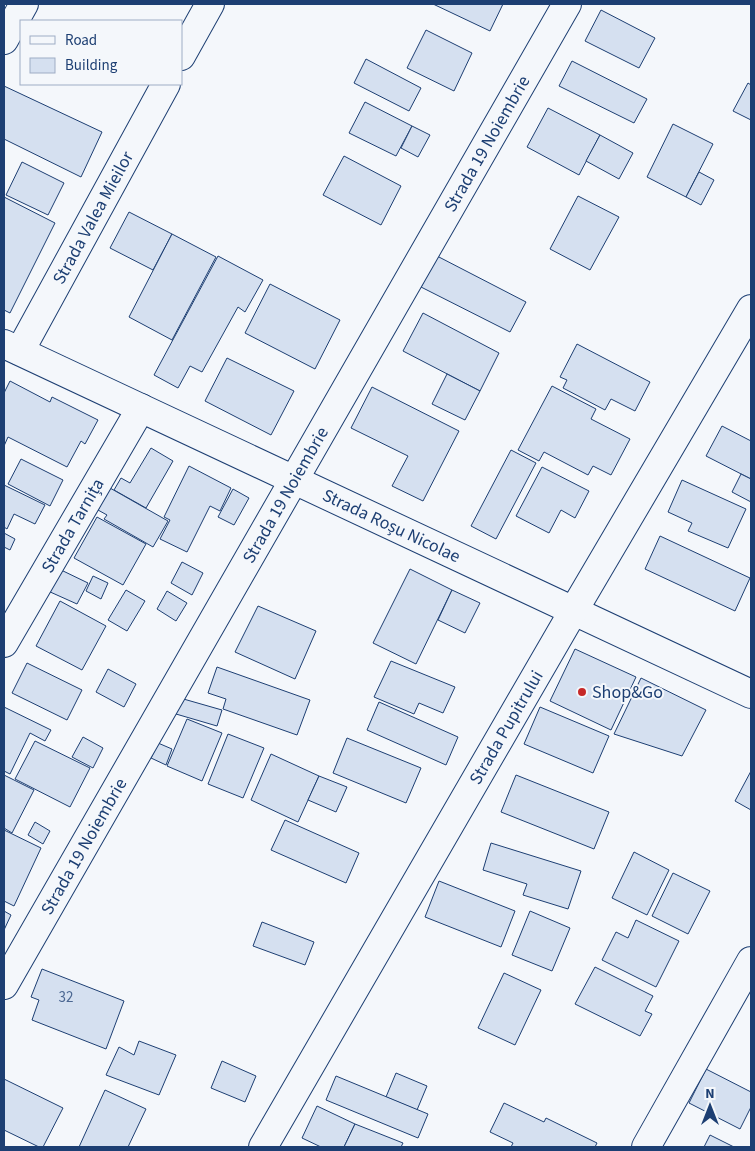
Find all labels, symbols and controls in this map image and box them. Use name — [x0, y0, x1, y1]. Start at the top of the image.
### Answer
legend — [20, 20, 182, 85]
text: Road — [65, 30, 97, 51]
text: Building — [65, 55, 118, 76]
street label: Strada 19 Noiembrie — [438, 71, 536, 217]
street label: Strada Valea Mieilor — [47, 146, 140, 289]
street label: Strada 19 Noiembrie — [237, 422, 335, 568]
street label: Strada Tarnița — [36, 474, 110, 578]
street label: Strada Roșu Nicolae — [318, 483, 465, 569]
street label: Strada Pupitrului — [464, 666, 549, 789]
place label: Shop&Go — [592, 680, 663, 705]
marker: Shop&Go — [576, 686, 588, 698]
street label: Strada 19 Noiembrie — [35, 774, 133, 919]
house number: 32 — [59, 987, 73, 1008]
north arrow — [685, 1081, 735, 1131]
text: N — [705, 1084, 715, 1104]

